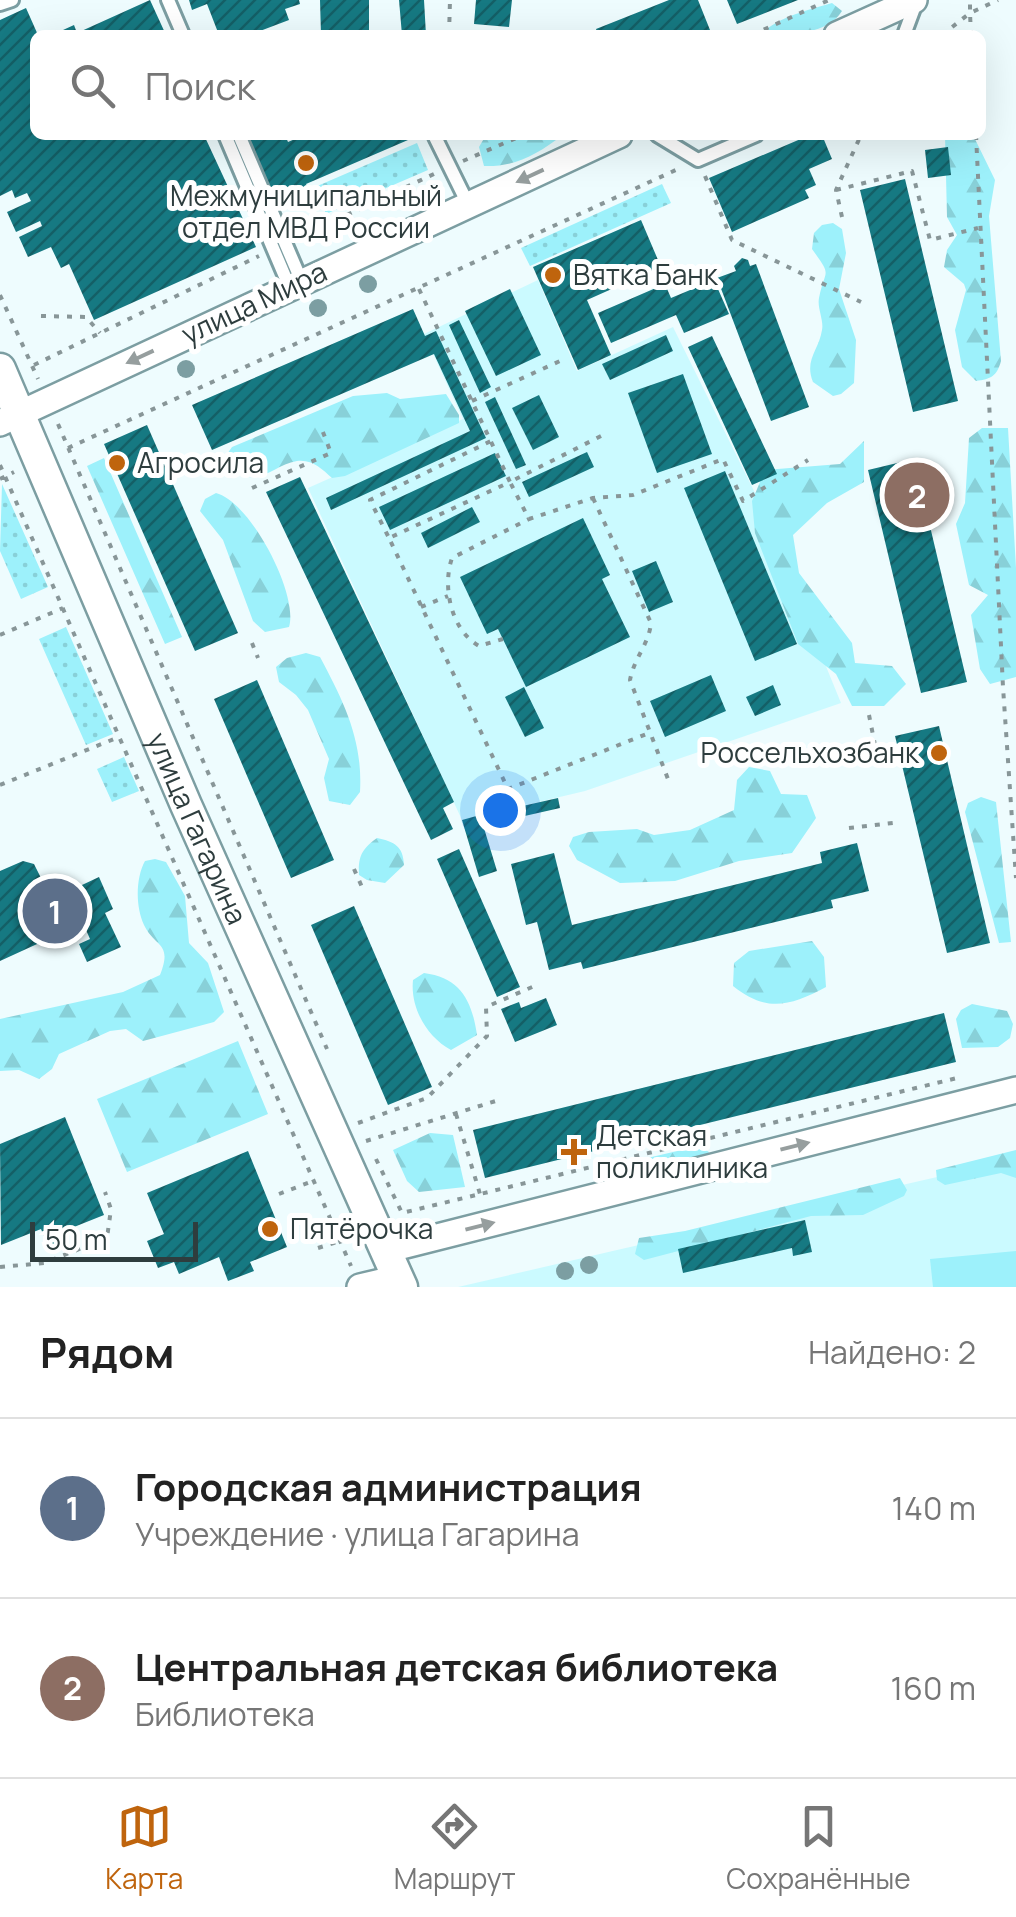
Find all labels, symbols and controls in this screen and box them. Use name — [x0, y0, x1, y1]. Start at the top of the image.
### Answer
search box — [30, 30, 986, 140]
icon: search — [65, 58, 120, 113]
text: Поиск — [145, 59, 255, 111]
marker: Межмуниципальный отдел МВД России — [295, 152, 317, 174]
one-way arrow — [515, 167, 544, 184]
place label: Межмуниципальный отдел МВД России — [170, 176, 442, 246]
street label: улица Мира — [175, 252, 332, 352]
place label: Вятка Банк — [573, 255, 719, 293]
marker: Вятка Банк — [542, 264, 564, 286]
one-way arrow — [126, 348, 155, 365]
place label: Агросила — [137, 443, 264, 481]
marker: Агросила — [106, 452, 128, 474]
pin: 2 — [884, 458, 950, 532]
street label: улица Гагарина — [139, 726, 257, 930]
place label: Россельхозбанк — [701, 733, 920, 771]
marker: Россельхозбанк — [928, 742, 950, 764]
your location — [475, 785, 526, 836]
pin: 1 — [22, 874, 88, 948]
place label: Детская поликлиника — [596, 1116, 768, 1186]
one-way arrow — [780, 1138, 811, 1153]
marker: Детская поликлиника — [561, 1139, 587, 1165]
place label: Пятёрочка — [290, 1209, 433, 1247]
scale bar — [30, 1217, 198, 1262]
marker: Пятёрочка — [259, 1218, 281, 1240]
one-way arrow — [465, 1218, 496, 1233]
text: 50 m — [45, 1220, 108, 1258]
text: Рядом — [40, 1323, 174, 1381]
text: Найдено: 2 — [808, 1330, 976, 1374]
text: Городская администрация — [135, 1460, 642, 1512]
text: 1 — [65, 1486, 80, 1530]
text: 140 m — [892, 1486, 976, 1530]
text: Учреждение · улица Гагарина — [135, 1512, 579, 1556]
text: Центральная детская библиотека — [135, 1640, 778, 1692]
text: 2 — [63, 1666, 82, 1710]
text: 160 m — [891, 1666, 976, 1710]
text: Библиотека — [135, 1692, 315, 1736]
tab: Карта — [105, 1799, 183, 1897]
tab: Маршрут — [394, 1799, 516, 1897]
tab: Сохранённые — [726, 1799, 911, 1897]

